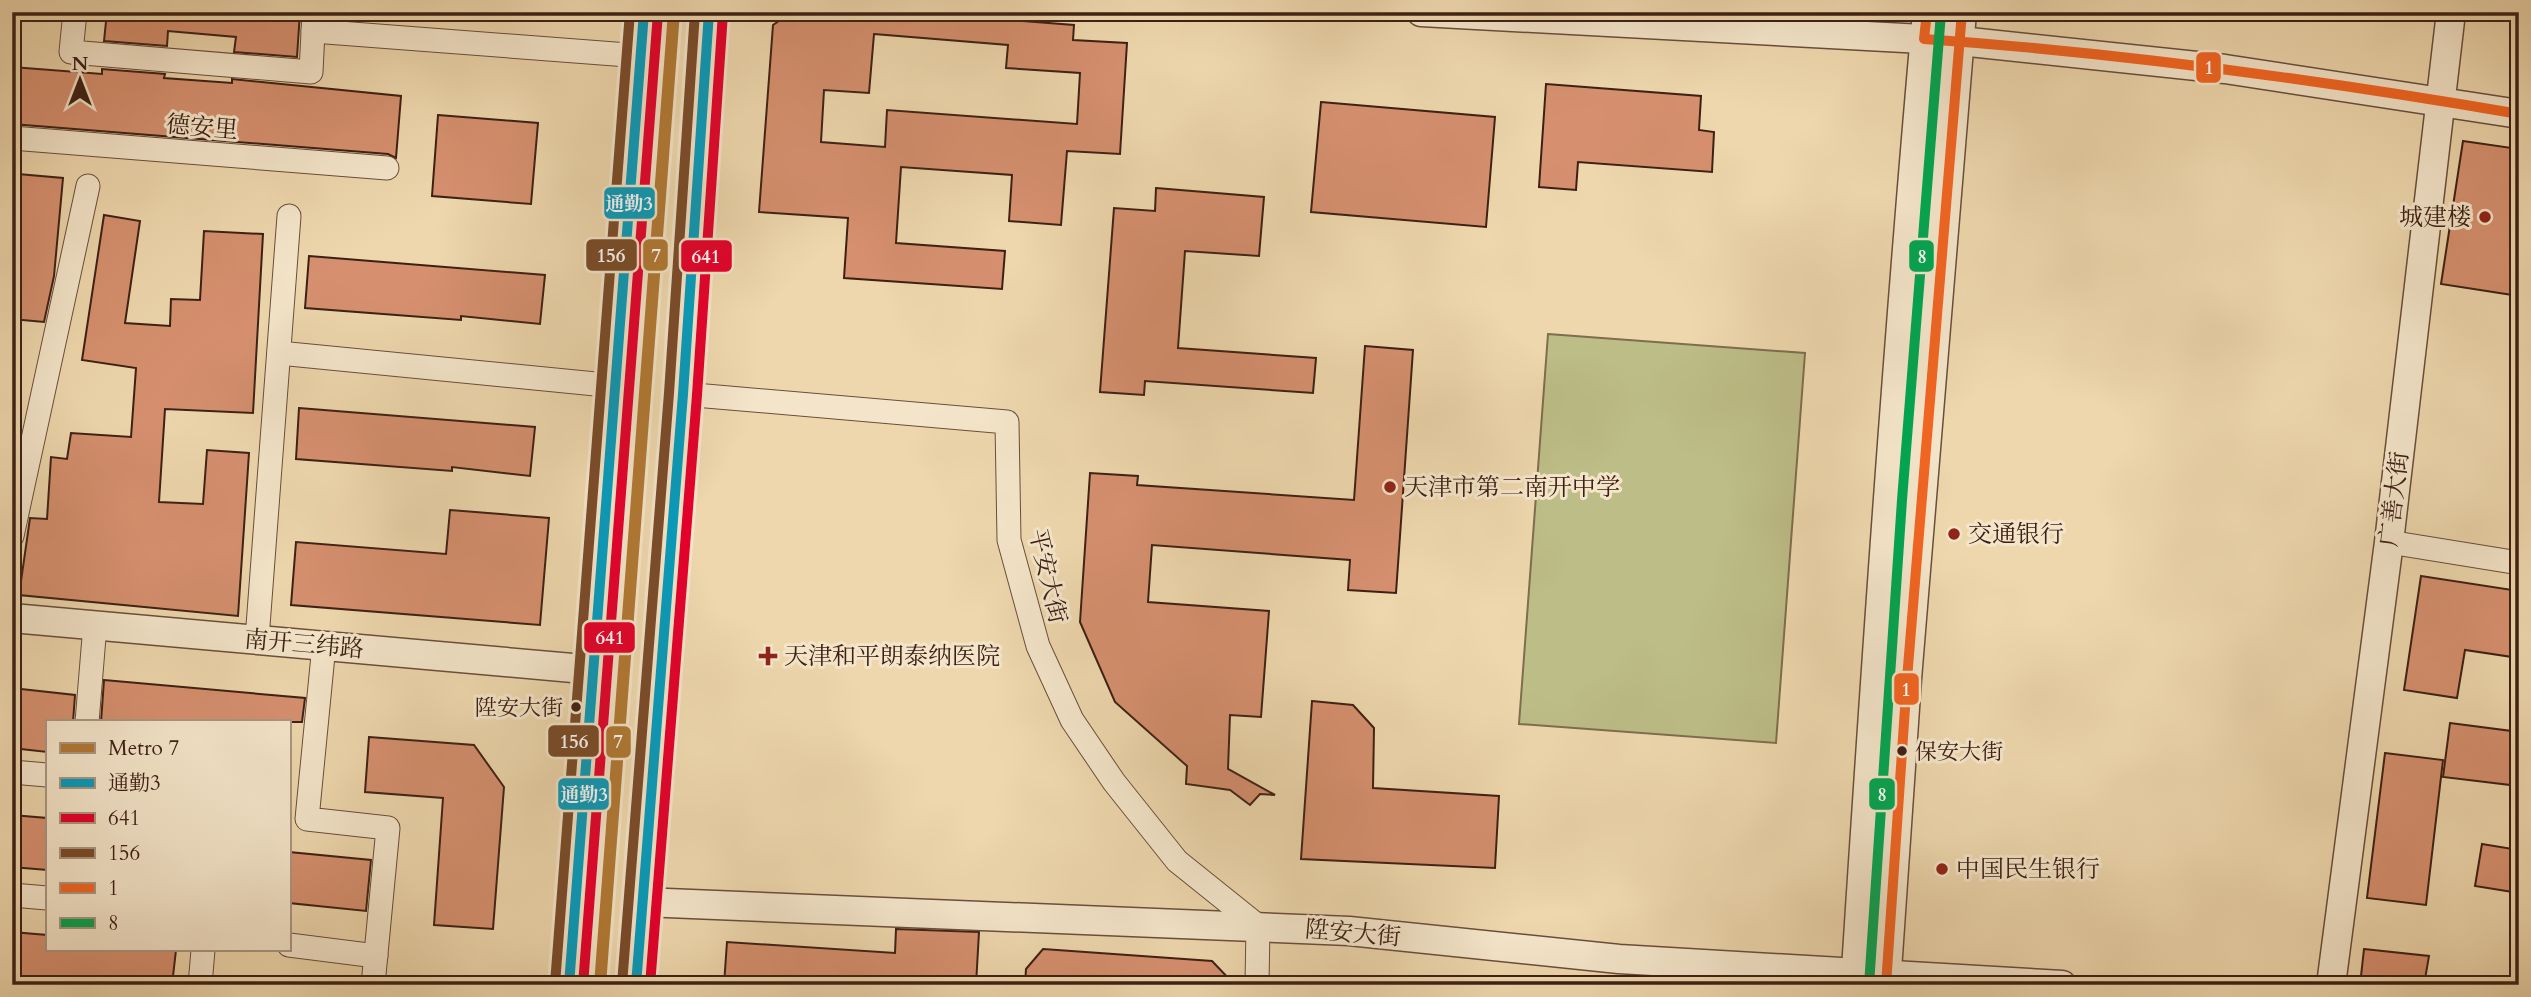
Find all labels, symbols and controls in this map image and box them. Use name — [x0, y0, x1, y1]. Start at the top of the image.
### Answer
north arrow — [46, 46, 116, 116]
text: N — [72, 51, 89, 77]
line badge: 1 — [2195, 51, 2222, 84]
text: 1 — [2204, 55, 2214, 81]
street label: 德安里 — [165, 108, 239, 147]
line badge: 通勤3 — [603, 186, 656, 220]
text: 通勤3 — [605, 191, 653, 217]
place label: 城建楼 — [2399, 201, 2471, 234]
marker: 城建楼 — [2477, 209, 2493, 225]
line badge: 156 — [585, 238, 638, 272]
line badge: 7 — [642, 238, 669, 272]
line badge: 641 — [680, 239, 733, 273]
line badge: 8 — [1908, 239, 1935, 273]
text: 156 — [596, 243, 626, 269]
text: 7 — [651, 243, 661, 269]
text: 641 — [691, 244, 721, 270]
text: 8 — [1917, 244, 1927, 270]
street label: 广善大街 — [2372, 449, 2417, 549]
place label: 天津市第二南开中学 — [1404, 471, 1620, 504]
marker: 天津市第二南开中学 — [1382, 479, 1398, 495]
place label: 交通银行 — [1968, 518, 2064, 551]
street label: 平安大街 — [1021, 526, 1074, 627]
marker: 交通银行 — [1946, 526, 1962, 542]
line badge: 641 — [583, 621, 636, 654]
street label: 南开三纬路 — [243, 623, 365, 666]
text: 641 — [595, 625, 625, 651]
place label: 天津和平朗泰纳医院 — [784, 640, 1000, 673]
marker: 天津和平朗泰纳医院 — [758, 646, 778, 666]
line badge: 1 — [1893, 672, 1920, 706]
text: 1 — [1901, 677, 1911, 703]
place label: 陞安大街 — [475, 693, 563, 723]
marker: 陞安大街 — [569, 700, 583, 714]
legend — [46, 720, 290, 951]
line badge: 156 — [547, 724, 600, 758]
line badge: 7 — [605, 725, 632, 759]
text: 156 — [559, 729, 589, 755]
text: 7 — [613, 729, 623, 755]
text: Metro 7 — [108, 734, 180, 763]
place label: 保安大街 — [1915, 737, 2003, 767]
marker: 保安大街 — [1895, 744, 1909, 758]
text: 通勤3 — [108, 769, 161, 798]
line badge: 通勤3 — [557, 777, 610, 811]
line badge: 8 — [1868, 777, 1896, 811]
text: 通勤3 — [560, 782, 608, 808]
text: 8 — [1877, 782, 1887, 808]
text: 641 — [108, 804, 140, 833]
text: 156 — [108, 839, 140, 868]
place label: 中国民生银行 — [1956, 853, 2100, 886]
marker: 中国民生银行 — [1934, 861, 1950, 877]
text: 1 — [108, 874, 119, 903]
text: 8 — [108, 909, 119, 938]
street label: 陞安大街 — [1304, 913, 1402, 954]

